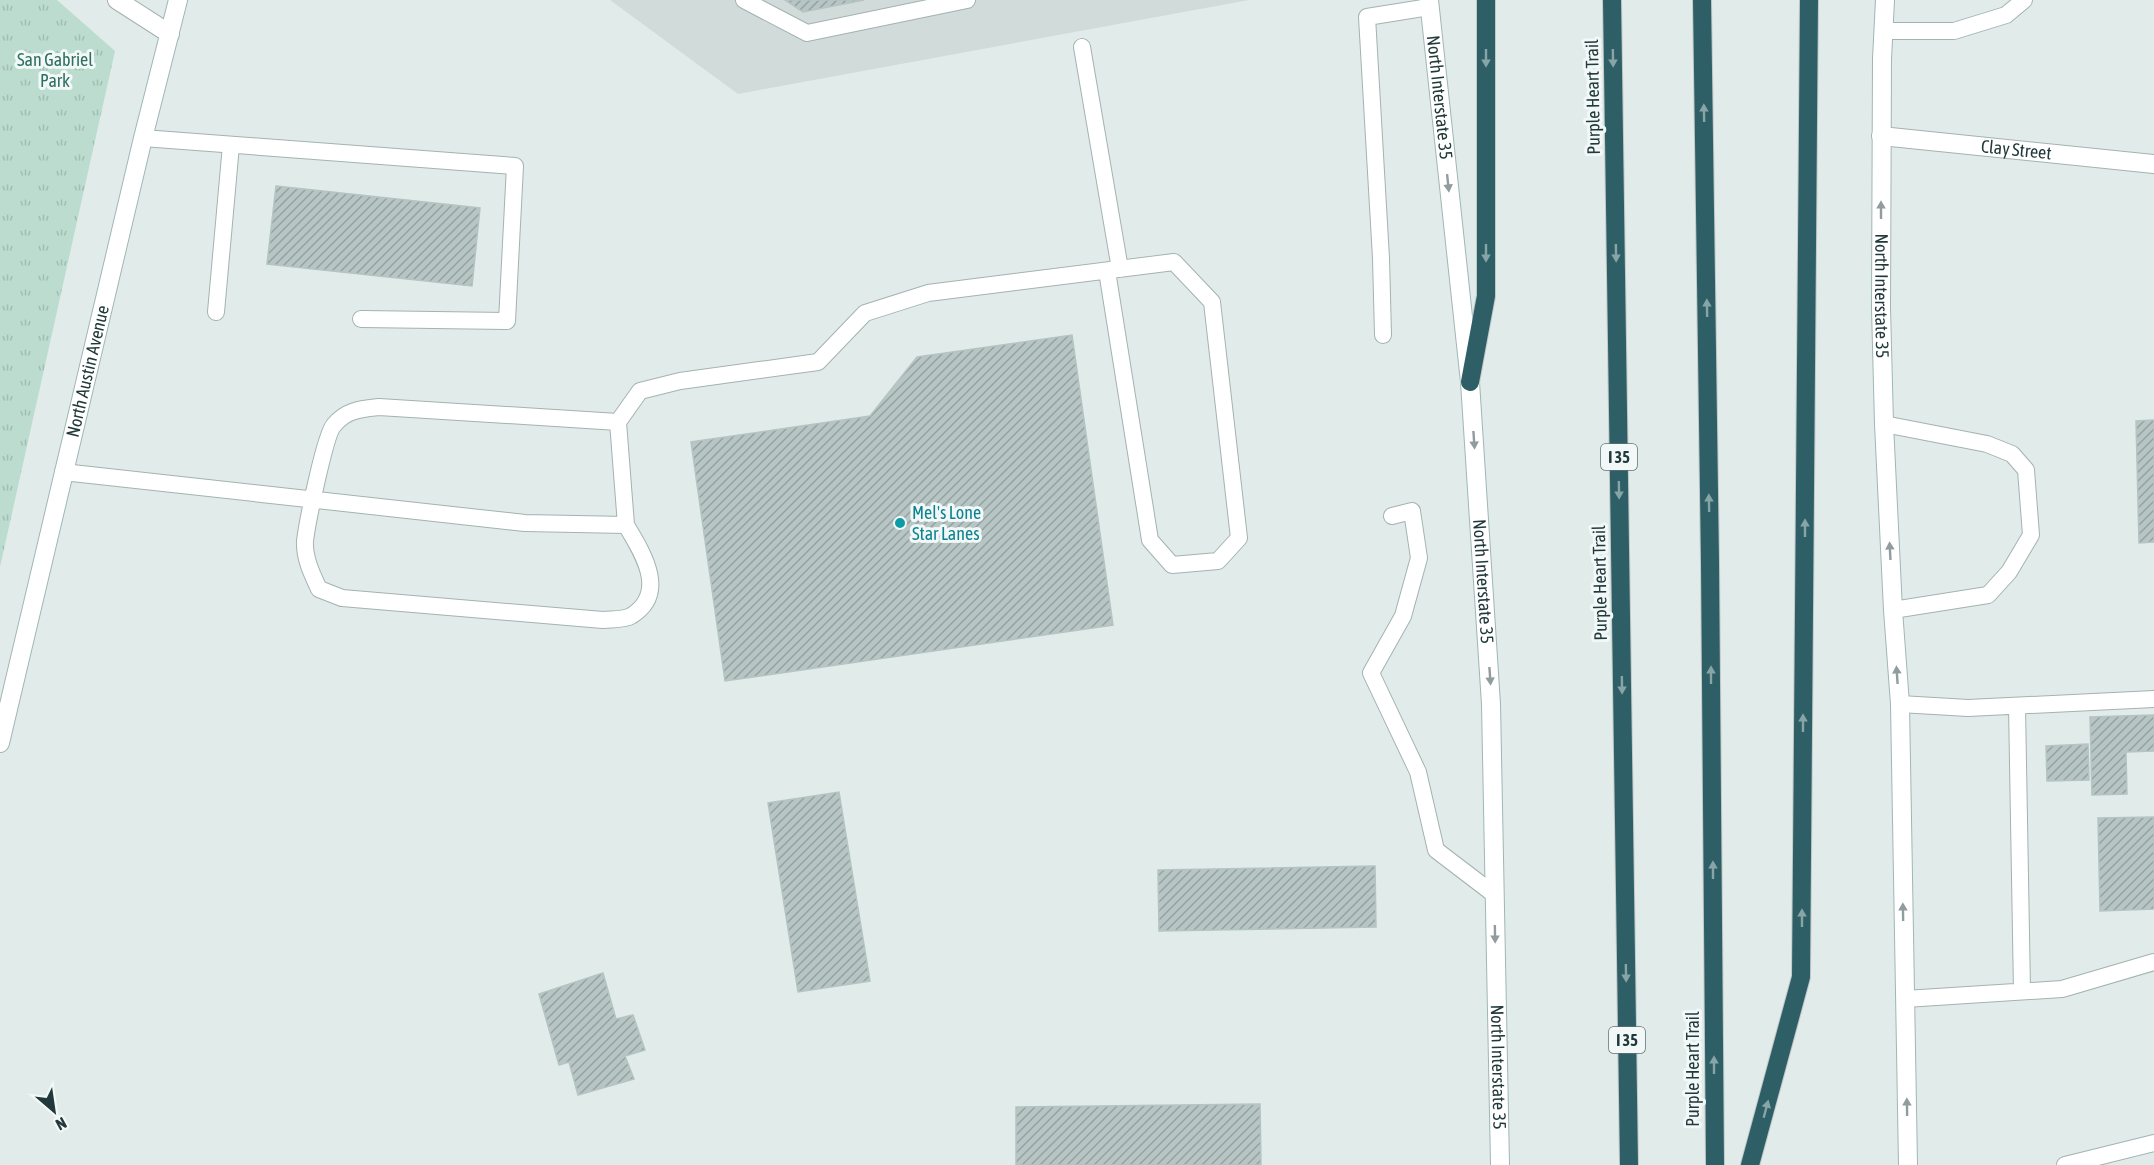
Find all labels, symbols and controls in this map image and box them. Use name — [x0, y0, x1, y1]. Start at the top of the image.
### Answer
street label: North Interstate 35 — [1423, 34, 1457, 161]
street label: Purple Heart Trail — [1581, 39, 1604, 155]
park label: San Gabriel Park — [17, 49, 93, 91]
one-way arrow — [1481, 49, 1491, 68]
one-way arrow — [1608, 49, 1618, 68]
one-way arrow — [1699, 104, 1709, 123]
street label: Clay Street — [1980, 135, 2053, 163]
one-way arrow — [1443, 174, 1453, 193]
one-way arrow — [1876, 200, 1886, 219]
street label: North Interstate 35 — [1871, 233, 1893, 359]
one-way arrow — [1481, 244, 1491, 263]
one-way arrow — [1611, 244, 1621, 263]
one-way arrow — [1702, 299, 1711, 318]
street label: North Austin Avenue — [62, 303, 113, 439]
one-way arrow — [1469, 430, 1479, 449]
road number: I 35 — [1601, 444, 1637, 470]
one-way arrow — [1614, 481, 1624, 500]
one-way arrow — [1705, 494, 1714, 513]
place label: Mel's Lone Star Lanes — [912, 502, 981, 544]
marker: Mel's Lone Star Lanes — [893, 516, 907, 530]
street label: North Interstate 35 — [1469, 518, 1498, 644]
one-way arrow — [1800, 519, 1810, 538]
street label: Purple Heart Trail — [1588, 525, 1611, 641]
one-way arrow — [1885, 542, 1894, 561]
one-way arrow — [1706, 665, 1716, 684]
one-way arrow — [1893, 665, 1902, 684]
one-way arrow — [1485, 667, 1494, 686]
one-way arrow — [1617, 676, 1627, 695]
one-way arrow — [1798, 714, 1808, 733]
one-way arrow — [1708, 860, 1718, 879]
one-way arrow — [1899, 902, 1908, 921]
one-way arrow — [1797, 909, 1807, 928]
one-way arrow — [1491, 925, 1500, 944]
one-way arrow — [1621, 963, 1631, 982]
street label: North Interstate 35 — [1487, 1004, 1510, 1130]
street label: Purple Heart Trail — [1682, 1011, 1703, 1127]
road number: I 35 — [1609, 1027, 1645, 1053]
one-way arrow — [1709, 1055, 1719, 1074]
north arrow — [24, 1081, 84, 1141]
one-way arrow — [1902, 1097, 1912, 1116]
one-way arrow — [1761, 1099, 1771, 1118]
text: N — [53, 1114, 70, 1134]

